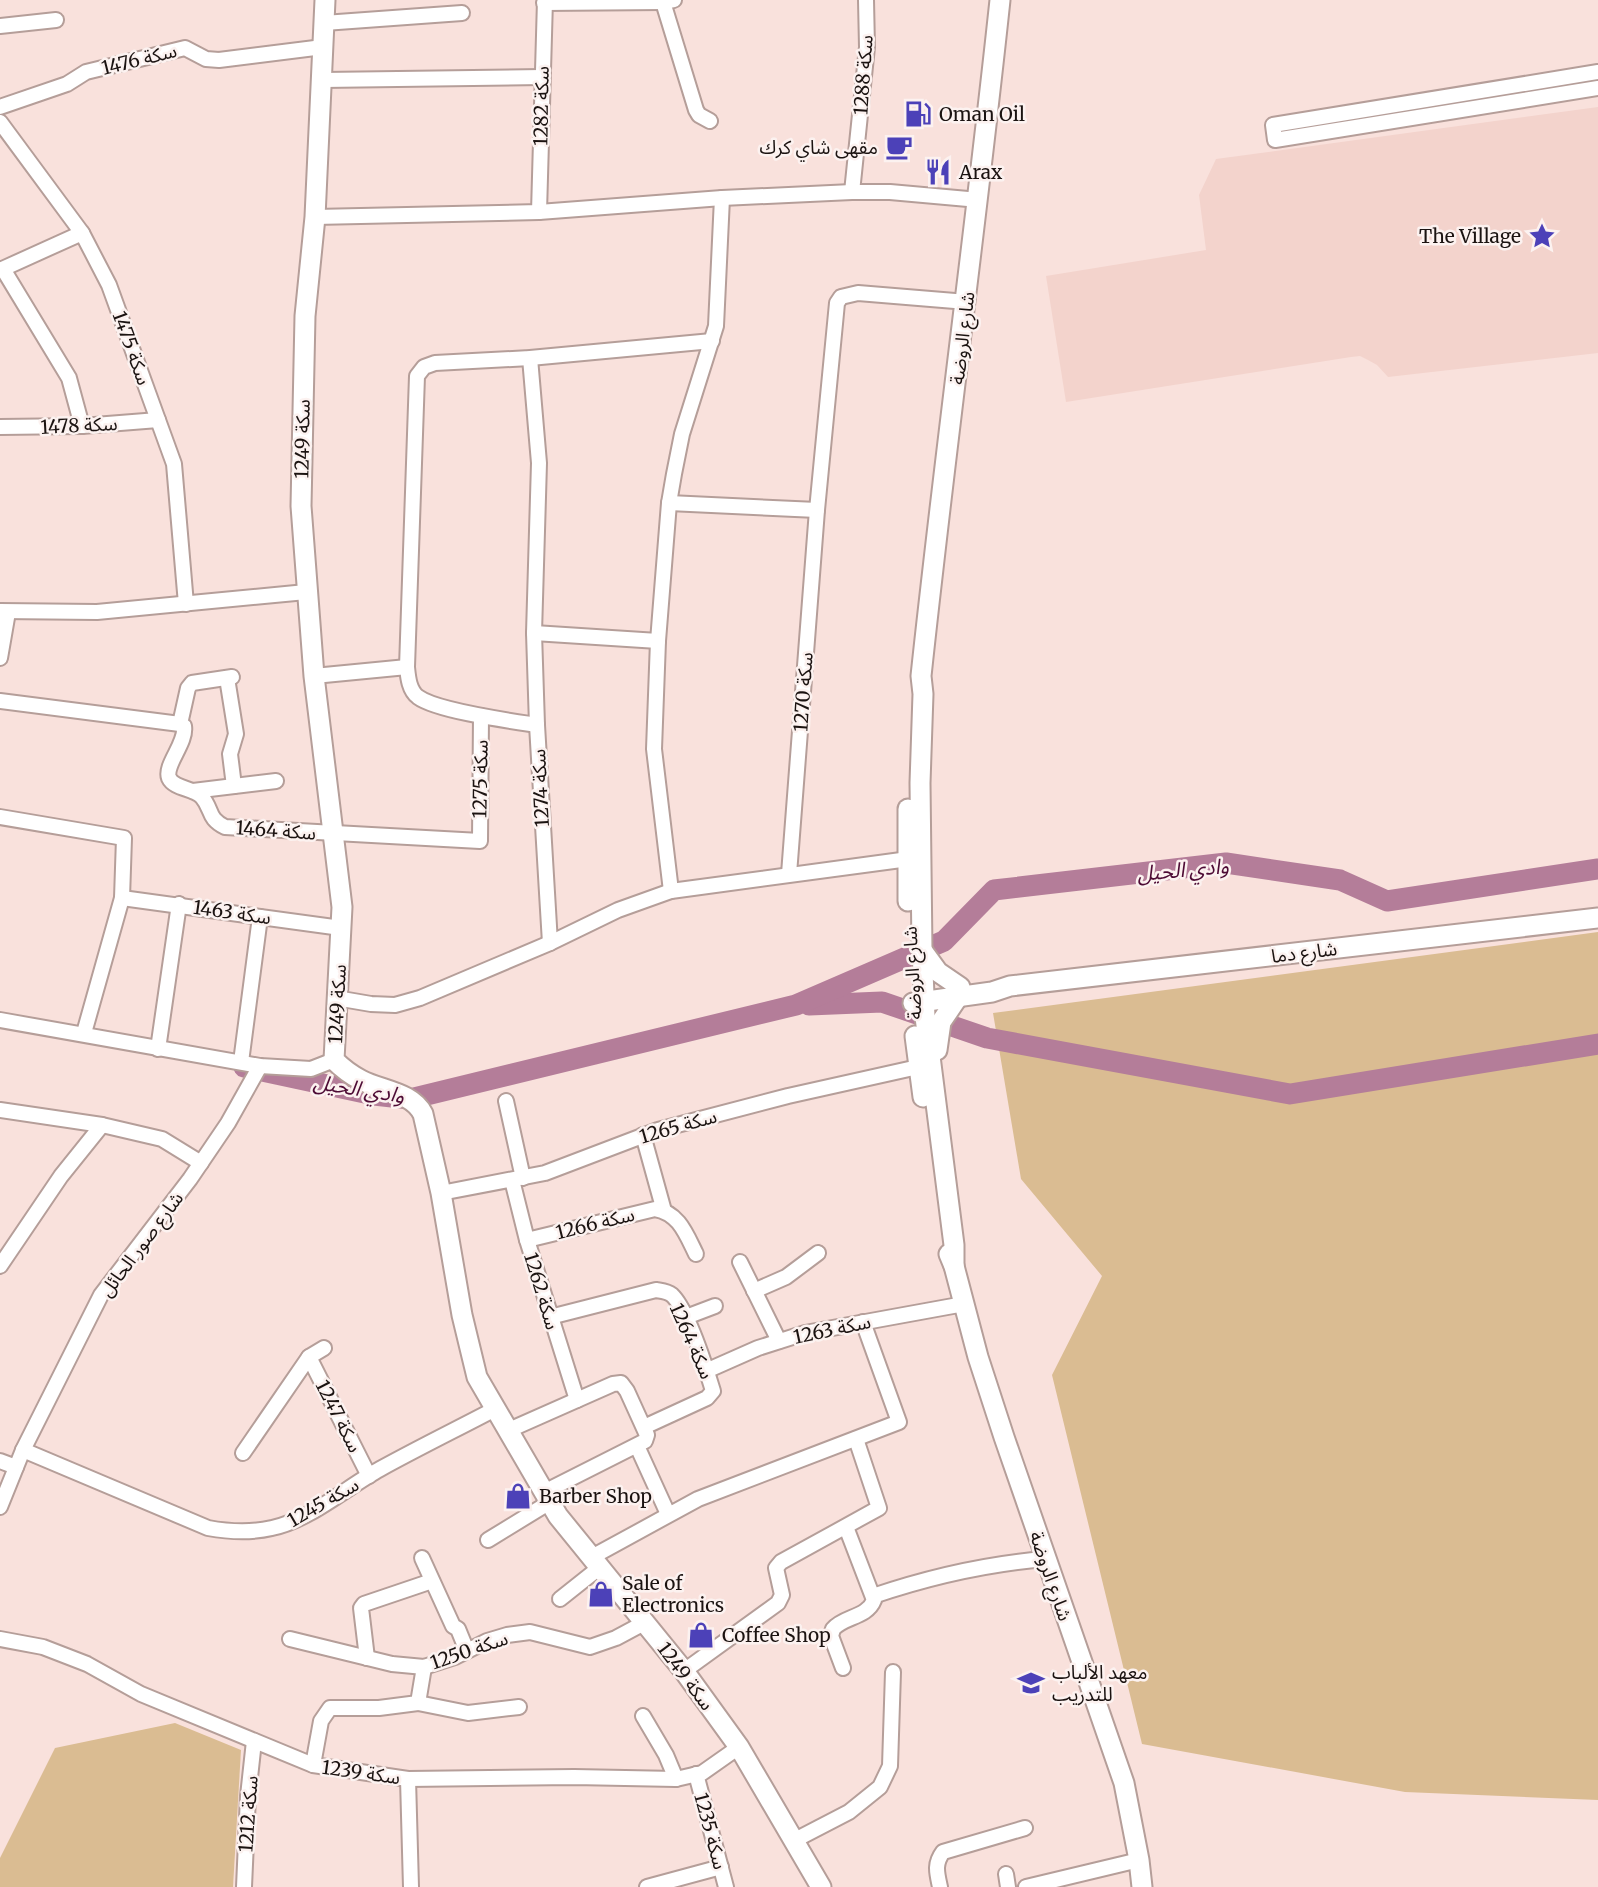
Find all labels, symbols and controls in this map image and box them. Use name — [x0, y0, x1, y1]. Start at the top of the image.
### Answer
street label: سكة 1288 — [848, 34, 878, 116]
street label: سكة 1476 — [99, 38, 179, 80]
street label: سكة 1282 — [528, 66, 554, 146]
fuel station icon: Oman Oil — [903, 99, 933, 129]
place label: Oman Oil — [939, 102, 1025, 126]
cafe icon: مقهى شاي كرك — [884, 132, 914, 162]
place label: مقهى شاي كرك — [759, 135, 878, 162]
restaurant icon: Arax — [923, 157, 953, 187]
place label: Arax — [958, 160, 1003, 184]
place icon: The Village — [1527, 221, 1557, 251]
place label: The Village — [1419, 224, 1521, 248]
street label: شارع الروضة — [944, 290, 982, 386]
street label: سكة 1475 — [108, 308, 156, 388]
street label: سكة 1249 — [289, 399, 315, 479]
street label: سكة 1478 — [40, 411, 118, 439]
street label: سكة 1270 — [788, 651, 818, 733]
street label: سكة 1275 — [467, 739, 493, 819]
street label: سكة 1274 — [526, 748, 554, 828]
street label: سكة 1464 — [235, 815, 317, 845]
water label: وادي الحيل — [1136, 852, 1230, 890]
street label: سكة 1463 — [191, 895, 273, 929]
street label: شارع الروضة — [898, 926, 928, 1020]
street label: شارع دما — [1270, 936, 1339, 970]
street label: سكة 1249 — [323, 964, 351, 1044]
water label: وادي الحيل — [311, 1068, 407, 1112]
street label: سكة 1265 — [637, 1104, 719, 1148]
street label: شارع صور الحائل — [94, 1187, 190, 1302]
street label: سكة 1266 — [553, 1202, 637, 1244]
street label: سكة 1262 — [519, 1249, 565, 1333]
street label: سكة 1264 — [665, 1299, 719, 1383]
street label: سكة 1263 — [791, 1309, 873, 1349]
street label: سكة 1247 — [311, 1376, 367, 1456]
street label: سكة 1245 — [283, 1472, 363, 1532]
shop icon: Barber Shop — [503, 1481, 533, 1511]
place label: Barber Shop — [539, 1484, 652, 1508]
street label: شارع الروضة — [1023, 1528, 1078, 1625]
place label: Sale of Electronics — [622, 1571, 724, 1617]
shop icon: Sale of Electronics — [586, 1579, 616, 1609]
shop icon: Coffee Shop — [686, 1620, 716, 1650]
place label: Coffee Shop — [722, 1623, 831, 1647]
street label: سكة 1250 — [427, 1626, 511, 1674]
street label: سكة 1249 — [653, 1637, 719, 1715]
place label: معهد الألباب للتدريب — [1052, 1660, 1148, 1706]
school or university icon: معهد الألباب للتدريب — [1016, 1668, 1046, 1698]
street label: سكة 1239 — [320, 1755, 402, 1789]
street label: سكة 1212 — [233, 1775, 263, 1853]
street label: سكة 1235 — [689, 1790, 733, 1872]

